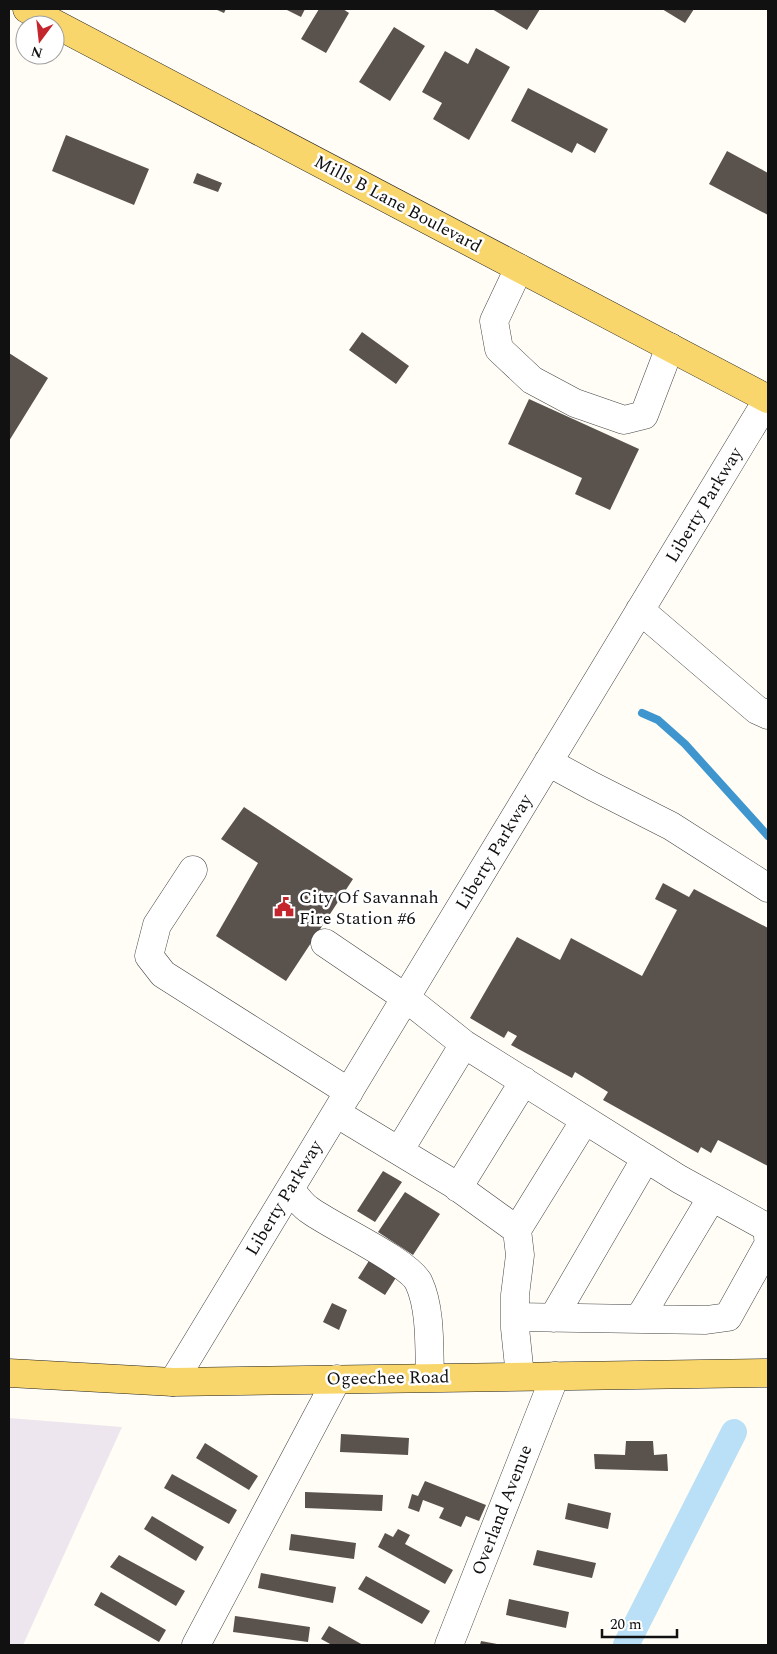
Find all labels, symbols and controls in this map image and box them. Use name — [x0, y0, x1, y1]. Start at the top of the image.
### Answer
north arrow — [15, 15, 65, 65]
text: N — [29, 40, 45, 64]
street label: Mills B Lane Boulevard — [309, 148, 487, 260]
street label: Liberty Parkway — [659, 441, 750, 568]
street label: Liberty Parkway — [449, 788, 540, 915]
place label: City Of Savannah Fire Station #6 — [299, 884, 439, 932]
public building icon: City Of Savannah Fire Station #6 — [273, 896, 295, 918]
street label: Liberty Parkway — [239, 1134, 330, 1261]
street label: Ogeechee Road — [326, 1363, 450, 1393]
street label: Overland Avenue — [465, 1441, 539, 1579]
scale bar — [602, 1606, 677, 1638]
text: 20 m — [610, 1613, 642, 1636]

